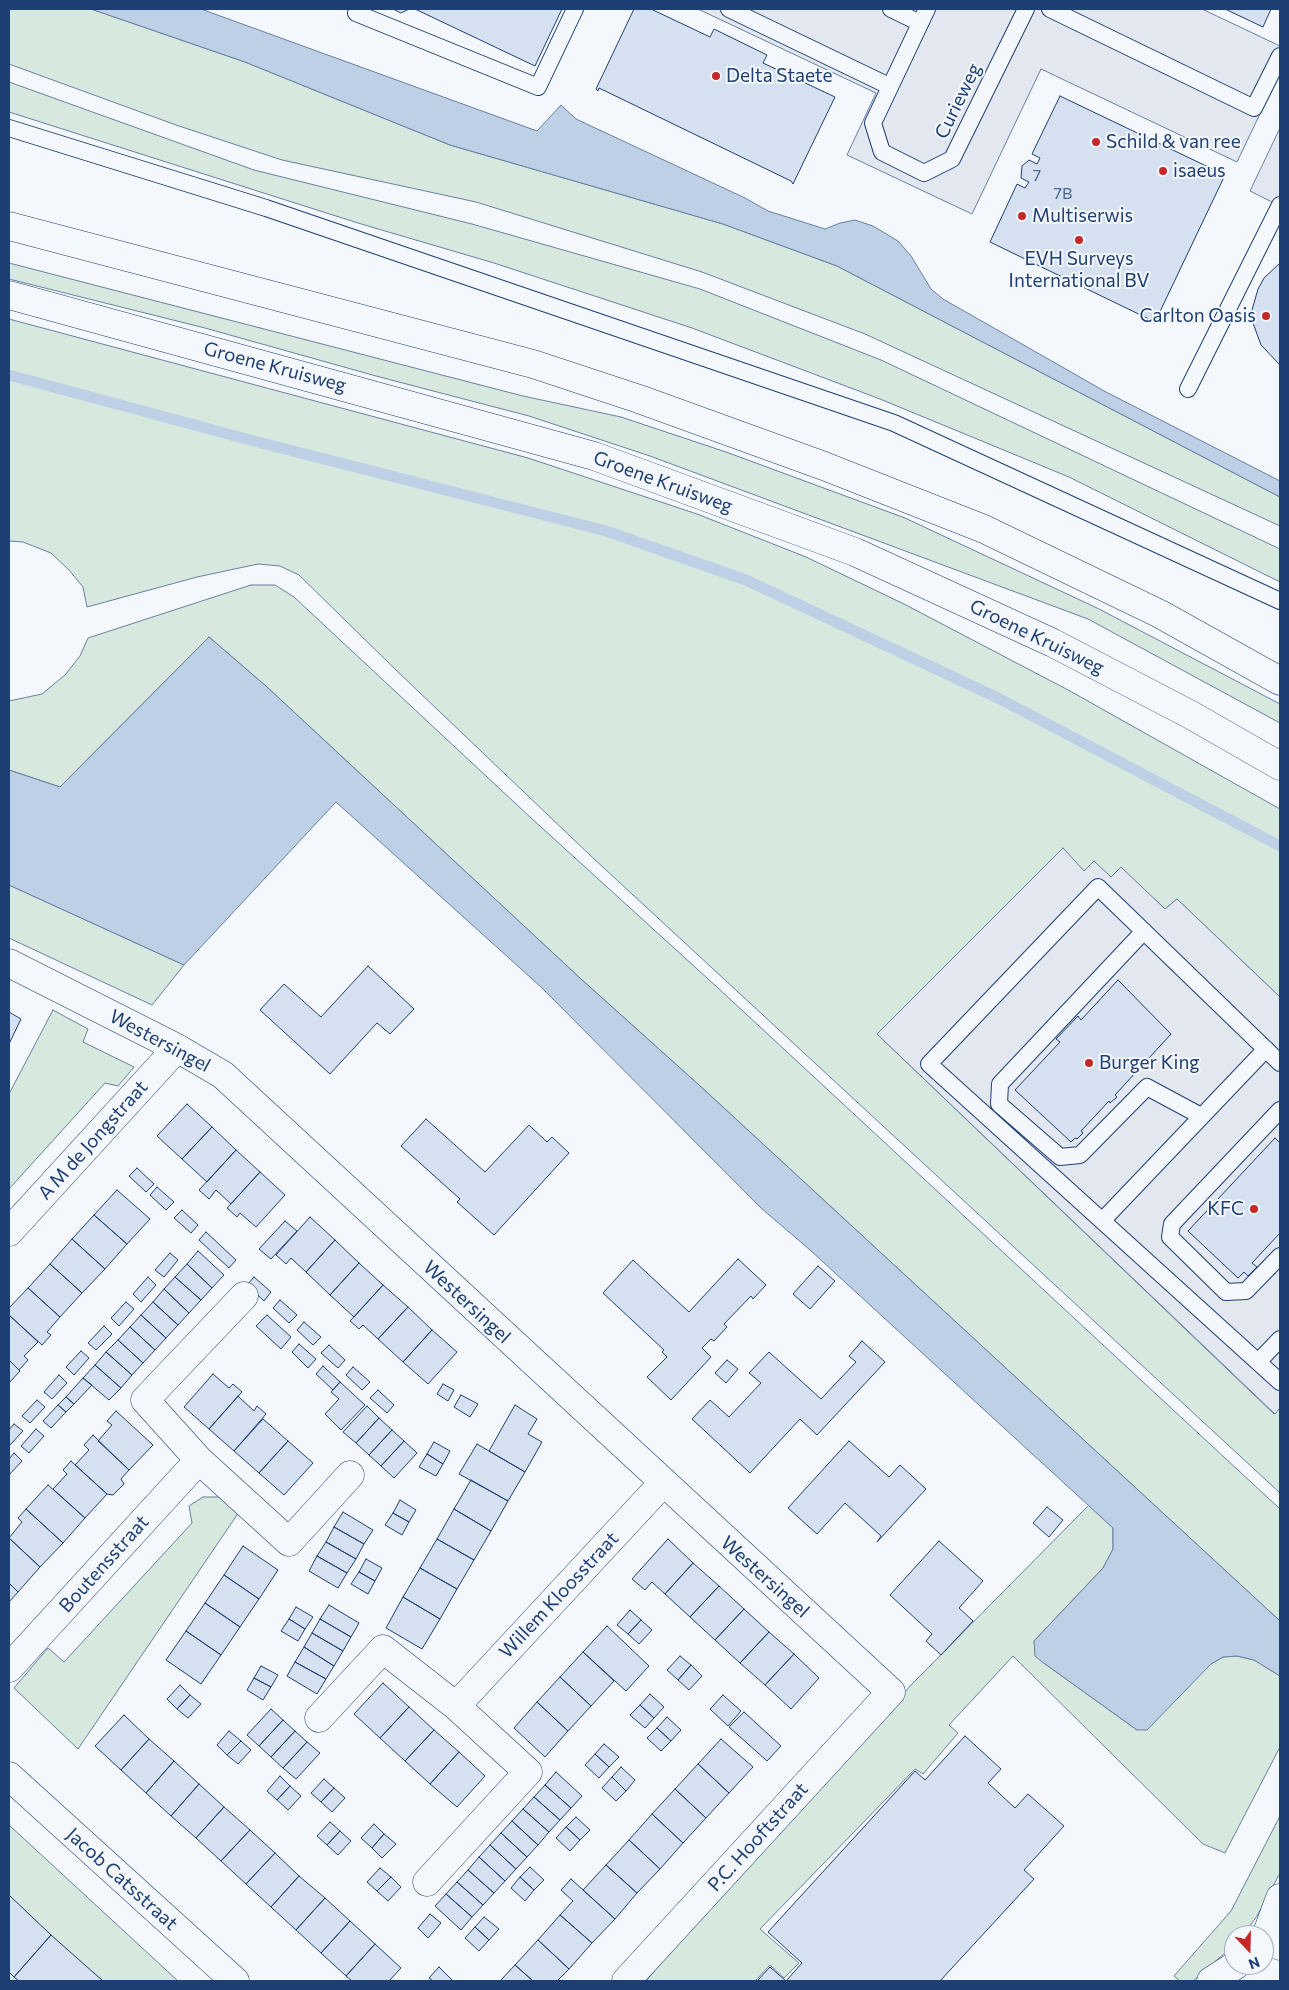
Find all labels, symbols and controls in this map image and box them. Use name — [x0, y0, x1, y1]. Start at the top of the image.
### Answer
street label: Curieweg — [930, 60, 986, 142]
place label: Delta Staete — [726, 65, 832, 87]
marker: Delta Staete — [710, 70, 722, 82]
place label: Schild & van ree — [1106, 131, 1241, 153]
marker: Schild & van ree — [1090, 136, 1102, 148]
place label: isaeus — [1173, 160, 1226, 182]
marker: isaeus — [1157, 165, 1169, 177]
house number: 7 — [1033, 166, 1041, 186]
house number: 7B — [1054, 184, 1072, 204]
place label: Multiserwis — [1032, 205, 1133, 227]
marker: Multiserwis — [1016, 210, 1028, 222]
marker: EVH Surveys International BV — [1073, 234, 1085, 246]
place label: EVH Surveys International BV — [1009, 248, 1149, 292]
place label: Carlton Oasis — [1139, 305, 1256, 327]
marker: Carlton Oasis — [1260, 310, 1272, 322]
street label: Groene Kruisweg — [201, 337, 349, 397]
street label: Groene Kruisweg — [590, 446, 736, 518]
street label: Groene Kruisweg — [966, 595, 1108, 679]
street label: Westersingel — [106, 1005, 214, 1077]
place label: Burger King — [1099, 1052, 1200, 1074]
marker: Burger King — [1083, 1057, 1095, 1069]
street label: A M de Jongstraat — [33, 1076, 153, 1204]
place label: KFC — [1207, 1198, 1244, 1220]
marker: KFC — [1248, 1203, 1260, 1215]
street label: Westersingel — [419, 1256, 515, 1348]
street label: Boutensstraat — [54, 1511, 154, 1617]
street label: Willem Kloosstraat — [495, 1527, 623, 1663]
street label: Westersingel — [716, 1531, 814, 1623]
street label: P.C. Hooftstraat — [703, 1778, 813, 1896]
street label: Jacob Catsstraat — [62, 1823, 182, 1935]
north arrow — [1224, 1925, 1274, 1975]
text: N — [1246, 1954, 1262, 1973]

